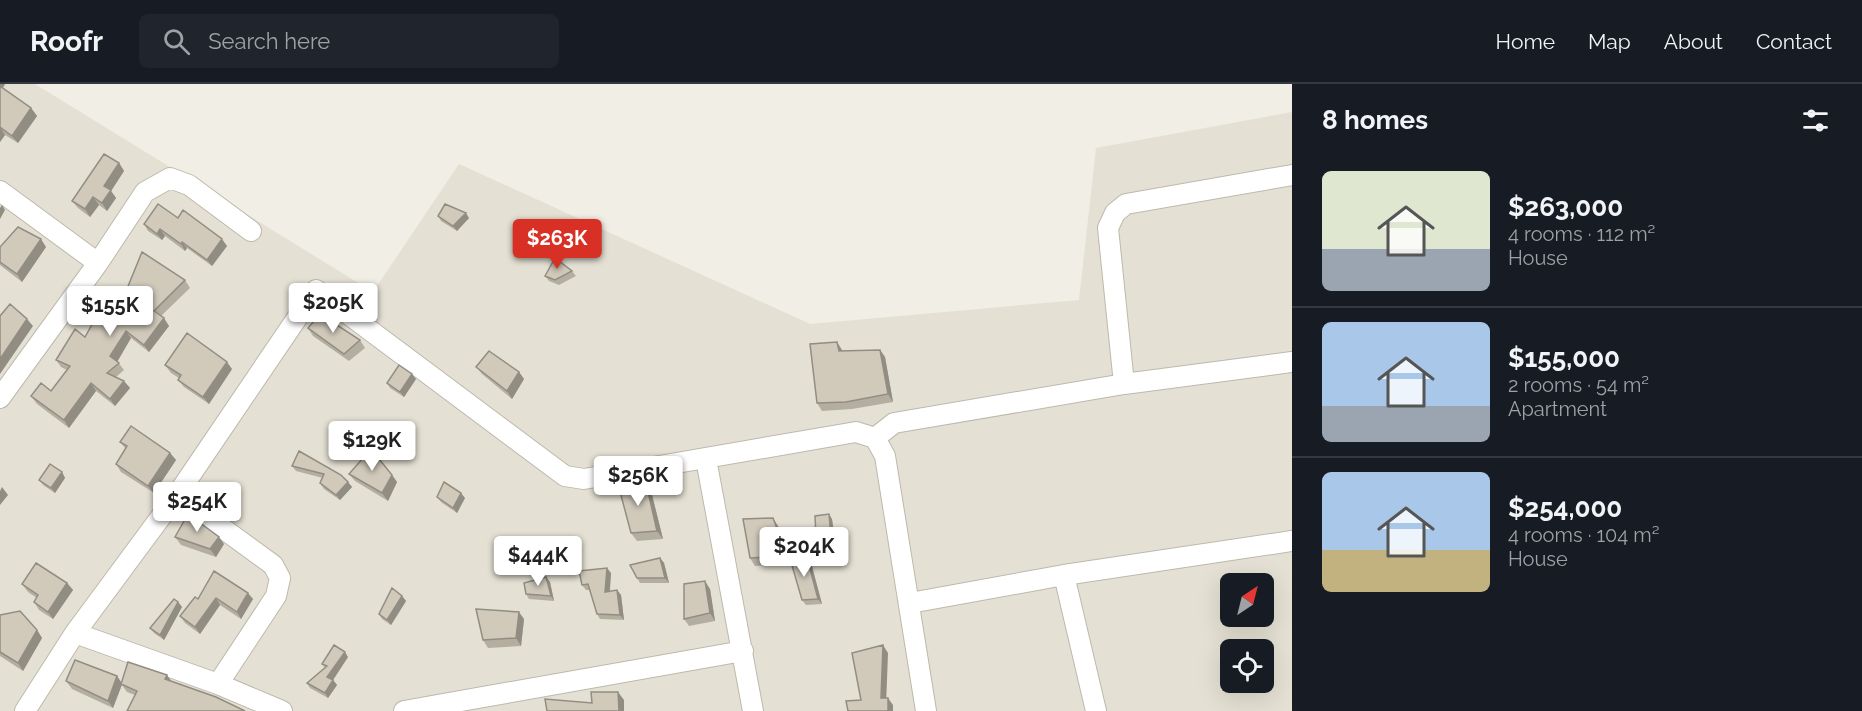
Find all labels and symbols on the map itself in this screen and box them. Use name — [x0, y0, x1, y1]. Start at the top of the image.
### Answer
pin: $263K — [515, 219, 599, 270]
pin: $205K — [291, 283, 375, 334]
pin: $155K — [68, 286, 152, 337]
pin: $129K — [330, 421, 414, 472]
pin: $256K — [596, 456, 680, 507]
pin: $254K — [155, 482, 239, 533]
pin: $204K — [762, 527, 846, 578]
pin: $444K — [496, 536, 580, 587]
north arrow — [1220, 573, 1274, 627]

